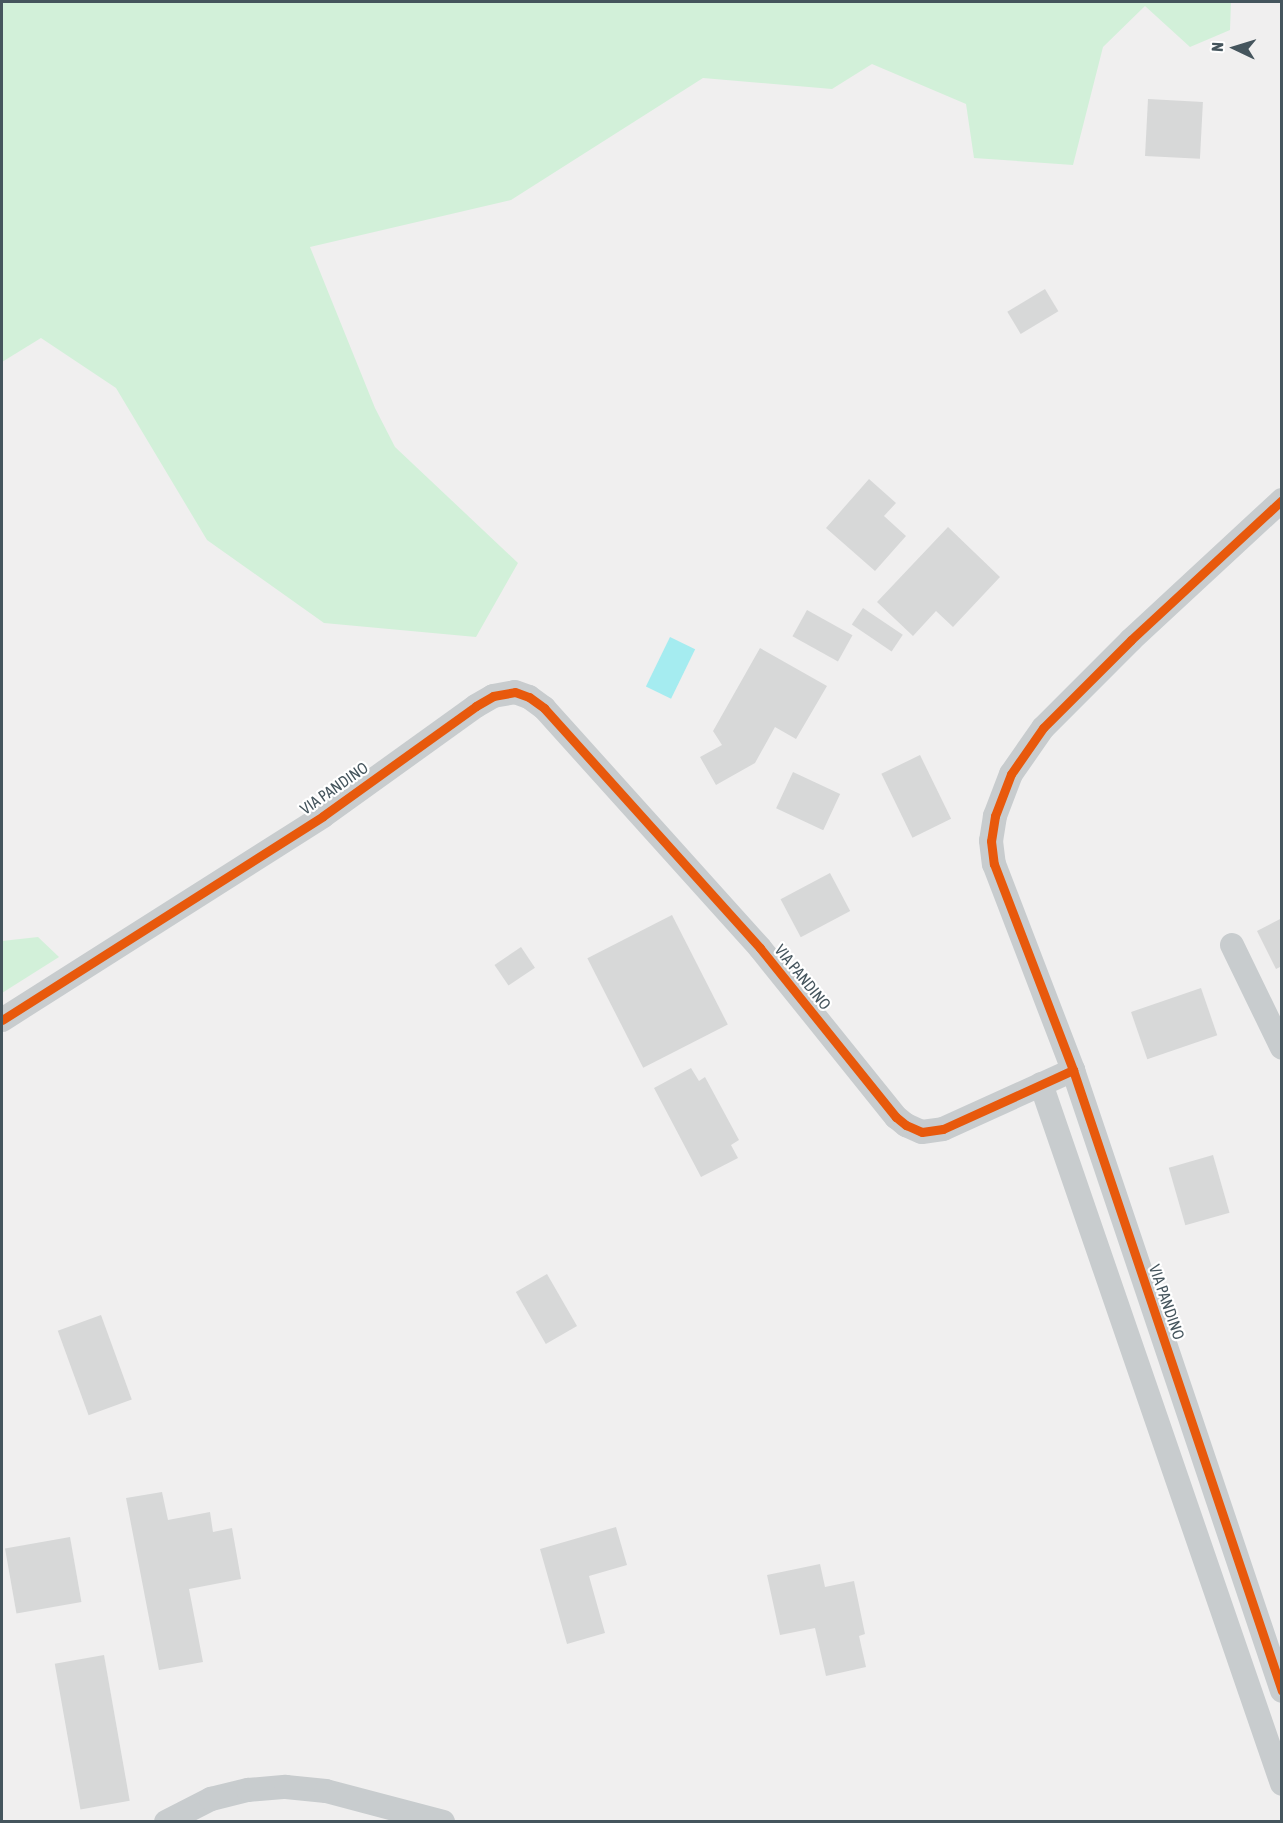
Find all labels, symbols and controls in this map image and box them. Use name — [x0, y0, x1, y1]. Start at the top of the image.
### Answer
north arrow — [1205, 18, 1265, 78]
text: N — [1208, 41, 1226, 52]
street label: VIA PANDINO — [296, 758, 372, 818]
street label: VIA PANDINO — [771, 941, 835, 1013]
street label: VIA PANDINO — [1145, 1262, 1189, 1342]

